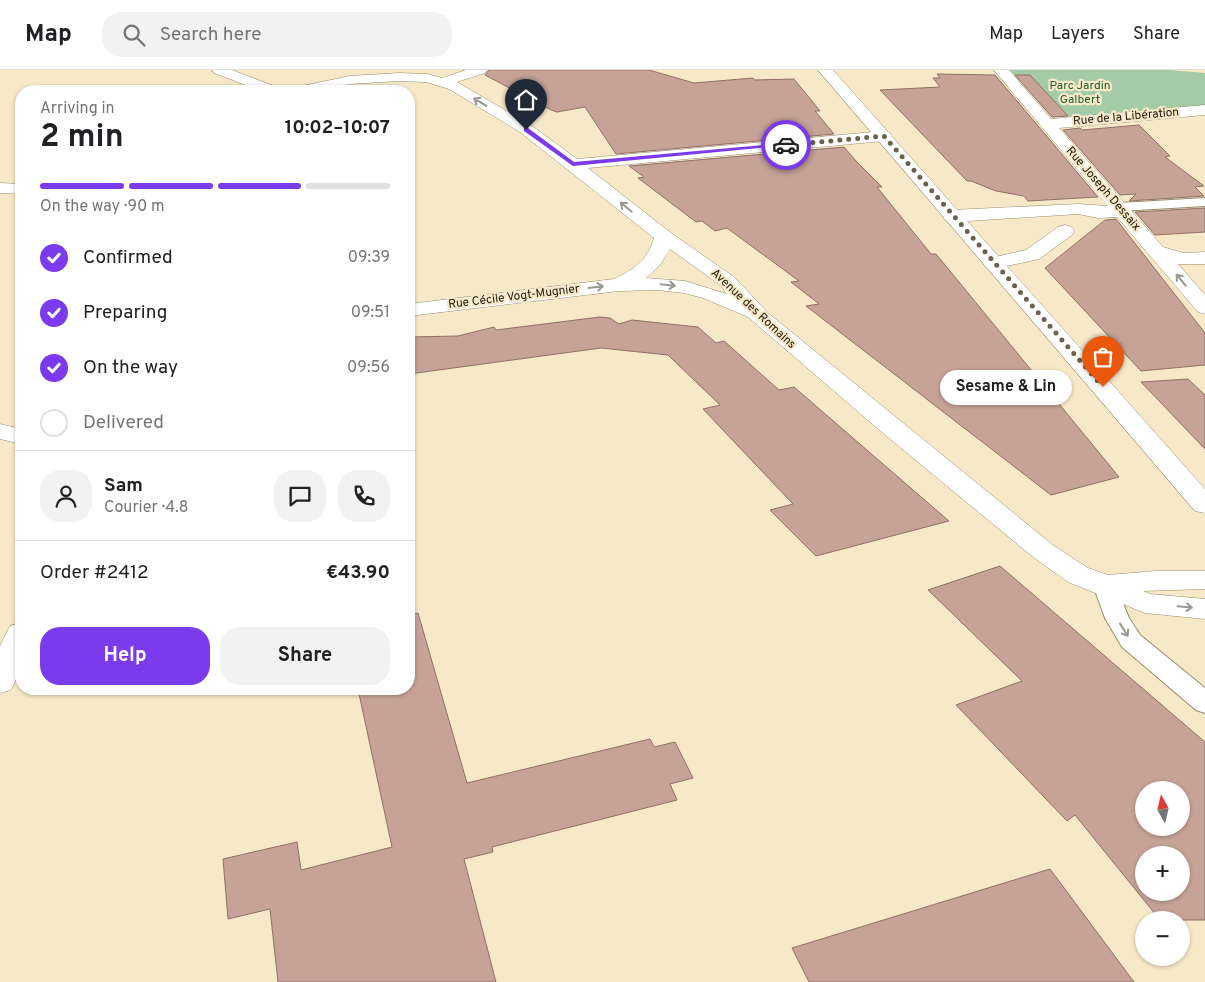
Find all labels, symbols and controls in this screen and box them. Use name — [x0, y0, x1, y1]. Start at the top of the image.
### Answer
search box — [102, 12, 452, 57]
text: Map — [25, 20, 72, 50]
icon: search — [120, 21, 148, 49]
text: Search here — [160, 23, 261, 47]
text: Map — [989, 23, 1023, 46]
text: Layers — [1051, 23, 1105, 46]
text: Share — [1133, 23, 1180, 46]
park label: Parc Jardin Galbert — [1050, 78, 1110, 108]
pin — [505, 79, 547, 130]
icon: home — [512, 86, 540, 114]
one-way arrow — [473, 96, 487, 106]
text: Arriving in — [40, 99, 115, 119]
street label: Rue de la Libération — [1072, 104, 1180, 130]
text: 10:02–10:07 — [285, 116, 390, 140]
text: 2 min — [40, 118, 124, 158]
courier — [761, 120, 811, 170]
icon: car — [772, 131, 800, 159]
street label: Rue Joseph Dessaix — [1062, 144, 1144, 234]
text: On the way · 90 m — [40, 197, 165, 217]
one-way arrow — [620, 201, 633, 212]
icon: check — [40, 244, 68, 272]
text: Confirmed — [83, 246, 173, 270]
text: 09:39 — [348, 248, 390, 268]
street label: Avenue des Romains — [707, 265, 799, 353]
one-way arrow — [1175, 273, 1187, 286]
one-way arrow — [659, 280, 675, 290]
street label: Rue Cécile Vogt-Mugnier — [447, 281, 581, 313]
one-way arrow — [588, 282, 604, 292]
icon: check — [40, 299, 68, 327]
text: Preparing — [83, 301, 167, 325]
text: 09:51 — [351, 303, 390, 323]
pin — [1082, 336, 1124, 387]
icon: bag — [1089, 343, 1117, 371]
icon: check — [40, 354, 68, 382]
text: On the way — [83, 356, 178, 380]
text: 09:56 — [347, 358, 390, 378]
callout: Sesame & Lin — [940, 370, 1073, 404]
text: Sesame & Lin — [956, 377, 1056, 397]
text: Delivered — [83, 411, 164, 435]
button: person — [40, 470, 92, 522]
button: chat — [274, 470, 326, 522]
button: phone — [338, 470, 390, 522]
text: Sam — [104, 474, 143, 498]
text: Courier · 4.8 — [104, 498, 188, 518]
text: Order #2412 — [40, 561, 149, 585]
text: €43.90 — [326, 561, 390, 585]
one-way arrow — [1177, 603, 1193, 612]
one-way arrow — [1118, 623, 1129, 637]
button: Help — [40, 627, 210, 685]
button: Share — [220, 627, 390, 685]
north arrow — [1135, 781, 1190, 836]
map controls — [1135, 781, 1190, 966]
button: + — [1135, 846, 1190, 901]
button: − — [1135, 911, 1190, 966]

